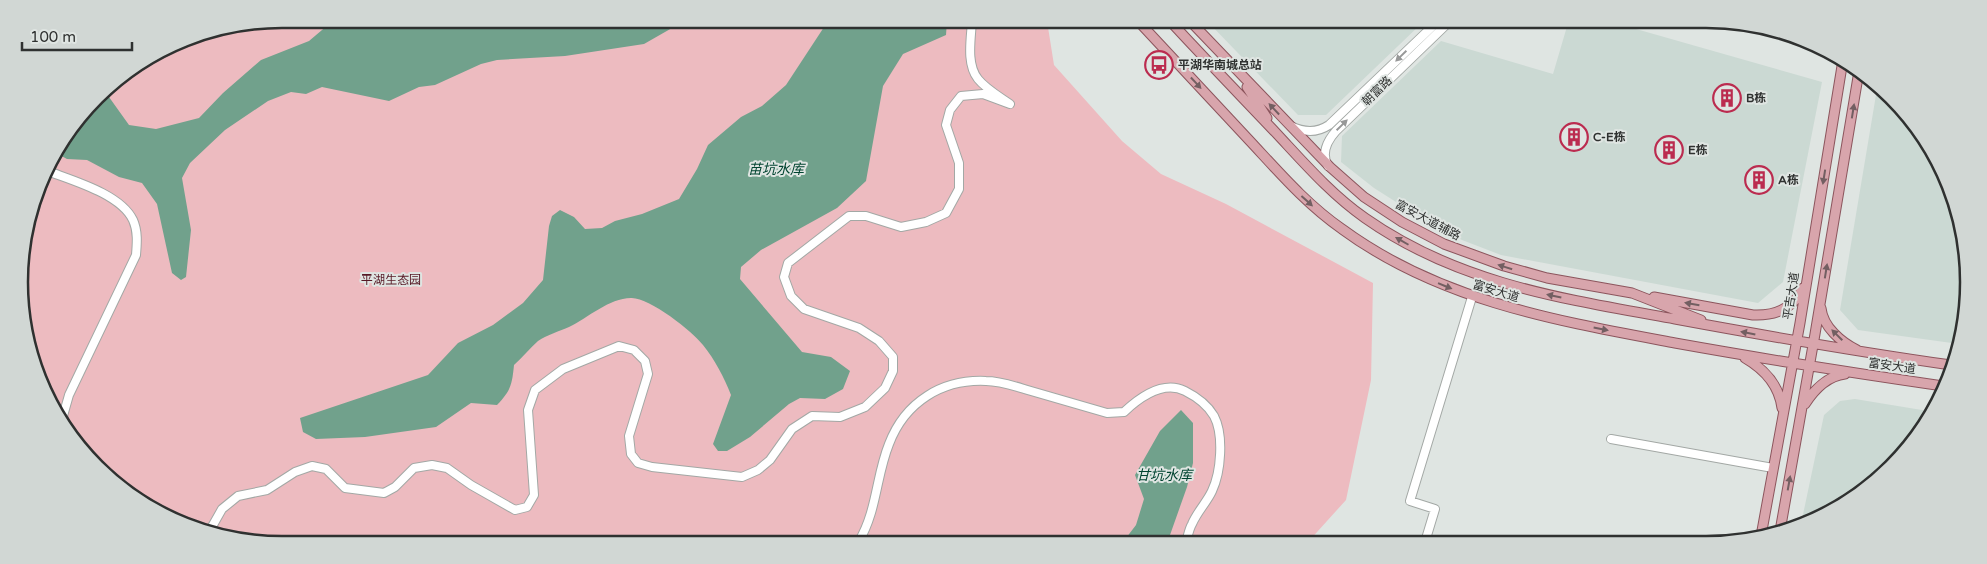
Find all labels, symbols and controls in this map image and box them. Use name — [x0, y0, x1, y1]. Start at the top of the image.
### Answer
scale bar — [22, 20, 132, 52]
text: 100 m — [30, 28, 76, 46]
bus stop icon: 平湖华南城总站 — [1144, 50, 1174, 80]
one-way arrow — [1395, 50, 1407, 62]
place label: 平湖华南城总站 — [1178, 58, 1262, 72]
street label: 朝富路 — [1359, 73, 1395, 109]
one-way arrow — [1190, 77, 1202, 89]
building icon: B栋 — [1712, 83, 1742, 113]
place label: B栋 — [1746, 91, 1766, 105]
one-way arrow — [1849, 102, 1857, 118]
one-way arrow — [1268, 103, 1280, 115]
one-way arrow — [1335, 119, 1347, 131]
building icon: C-E栋 — [1559, 122, 1589, 152]
place label: C-E栋 — [1593, 130, 1626, 144]
building icon: E栋 — [1654, 135, 1684, 165]
place label: E栋 — [1688, 143, 1708, 157]
water label: 苗坑水库 — [748, 161, 806, 178]
building icon: A栋 — [1744, 165, 1774, 195]
one-way arrow — [1819, 169, 1827, 185]
place label: A栋 — [1778, 173, 1799, 187]
one-way arrow — [1301, 195, 1313, 207]
street label: 富安大道辅路 — [1393, 197, 1463, 243]
one-way arrow — [1395, 237, 1410, 245]
one-way arrow — [1498, 262, 1513, 270]
one-way arrow — [1822, 263, 1830, 279]
street label: 平吉大道 — [1780, 271, 1802, 321]
park label: 平湖生态园 — [361, 273, 421, 287]
street label: 富安大道 — [1471, 277, 1521, 305]
one-way arrow — [1437, 283, 1452, 291]
one-way arrow — [1547, 292, 1562, 300]
one-way arrow — [1683, 299, 1699, 307]
one-way arrow — [1593, 326, 1609, 334]
one-way arrow — [1740, 328, 1756, 336]
one-way arrow — [1831, 329, 1843, 341]
street label: 富安大道 — [1867, 356, 1917, 376]
water label: 甘坑水库 — [1136, 467, 1194, 484]
one-way arrow — [1785, 474, 1793, 490]

